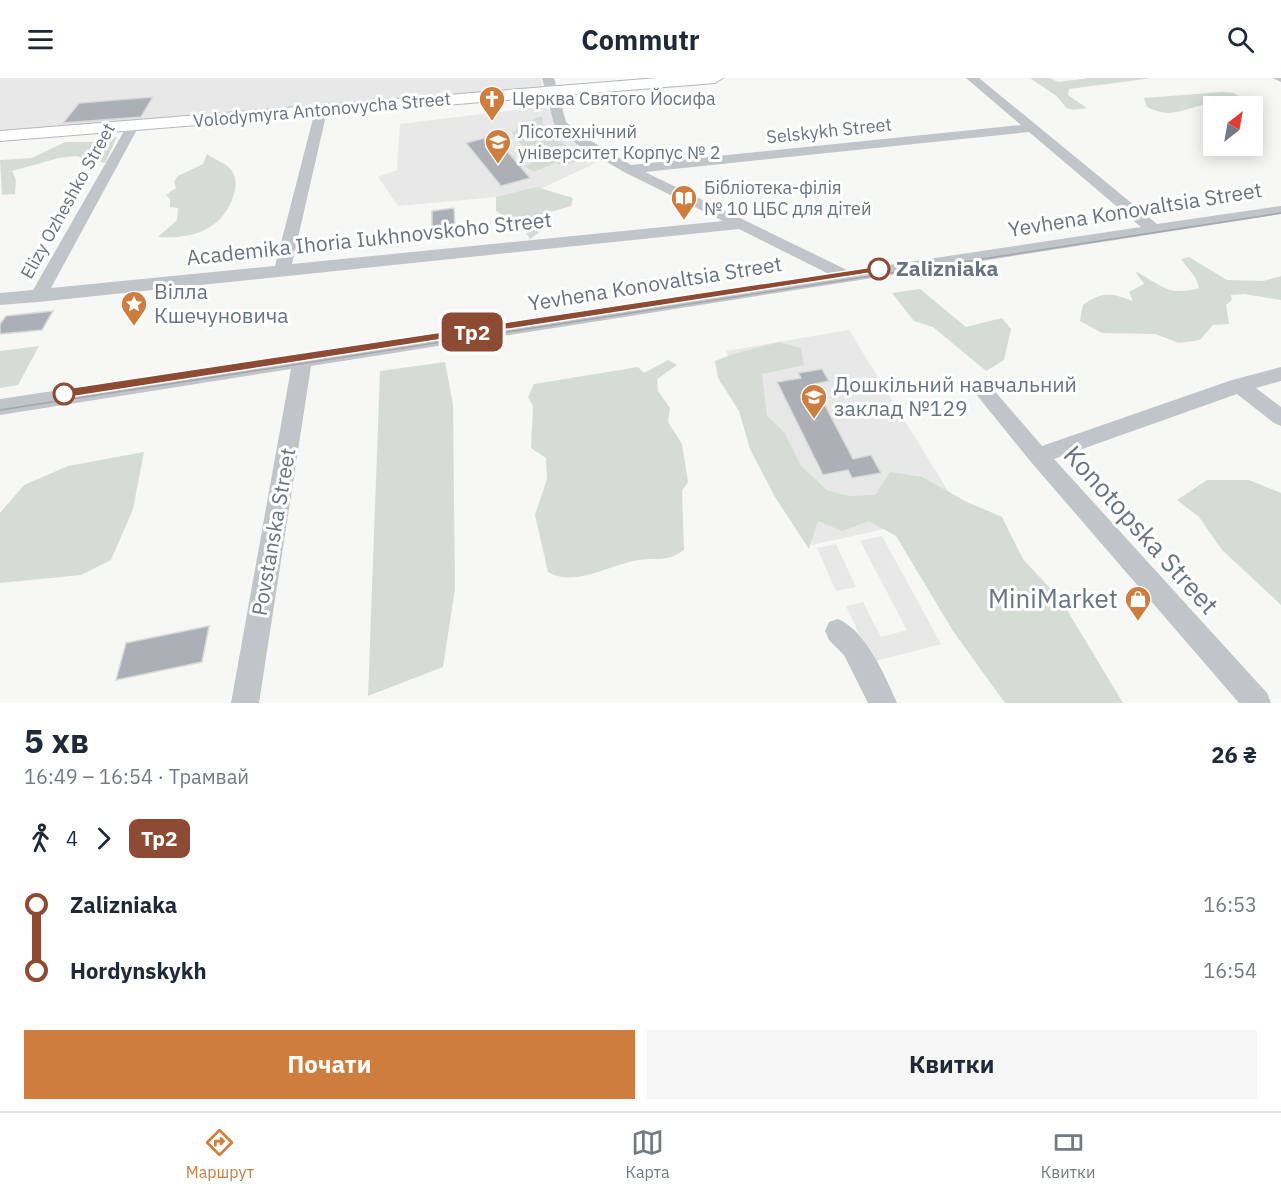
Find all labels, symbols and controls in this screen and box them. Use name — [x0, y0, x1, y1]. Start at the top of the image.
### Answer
text: Commutr — [581, 22, 700, 57]
icon: menu — [24, 23, 57, 56]
icon: search — [1224, 23, 1257, 56]
church icon: Церква Святого Йосифа — [477, 84, 507, 122]
street label: Volodymyra Antonovycha Street — [192, 87, 452, 132]
place label: Церква Святого Йосифа — [512, 87, 716, 110]
north arrow — [1203, 96, 1263, 156]
map controls — [1203, 96, 1263, 156]
street label: Selskykh Street — [765, 112, 893, 149]
street label: Elizy Ozheshko Street — [15, 119, 120, 283]
place label: Лісотехнічний університет Корпус № 2 — [518, 120, 721, 164]
school or university icon: Лісотехнічний університет Корпус № 2 — [483, 127, 513, 165]
street label: Yevhena Konovaltsia Street — [1006, 175, 1264, 243]
place label: Бібліотека-філія № 10 ЦБС для дітей — [704, 176, 871, 220]
library icon: Бібліотека-філія № 10 ЦБС для дітей — [669, 183, 699, 221]
street label: Academika Ihoria Iukhnovskoho Street — [185, 205, 553, 271]
street label: Yevhena Konovaltsia Street — [526, 249, 784, 317]
place label: Zalizniaka — [896, 254, 999, 282]
marker: Zalizniaka — [868, 258, 890, 280]
place label: Вілла Кшечуновича — [154, 277, 288, 329]
place icon: Вілла Кшечуновича — [119, 289, 149, 327]
line badge: Тр2 — [438, 312, 506, 352]
text: Тр2 — [454, 318, 490, 346]
place label: Дошкільний навчальний заклад №129 — [834, 370, 1077, 422]
school or university icon: Дошкільний навчальний заклад №129 — [799, 382, 829, 420]
unlabelled marker — [53, 383, 75, 405]
street label: Konotopska Street — [1057, 438, 1227, 621]
street label: Povstanska Street — [244, 446, 302, 618]
place label: MiniMarket — [988, 581, 1118, 615]
shop icon: MiniMarket — [1123, 584, 1153, 622]
text: 5 хв — [24, 719, 89, 762]
text: 26 ₴ — [1211, 740, 1257, 769]
text: 16:49 – 16:54 · Трамвай — [24, 763, 249, 790]
icon: walk — [24, 822, 57, 855]
icon: forward — [87, 822, 120, 855]
text: Тр2 — [141, 824, 178, 852]
text: 4 — [66, 825, 78, 852]
text: Zalizniaka — [70, 890, 177, 919]
text: 16:53 — [1203, 891, 1257, 918]
text: Hordynskykh — [70, 956, 207, 985]
text: 16:54 — [1203, 957, 1257, 984]
button: Почати — [24, 1030, 635, 1099]
button: Квитки — [647, 1030, 1257, 1099]
tab: Маршрут — [186, 1126, 254, 1182]
tab: Карта — [625, 1126, 669, 1182]
tab: Квитки — [1041, 1126, 1095, 1182]

